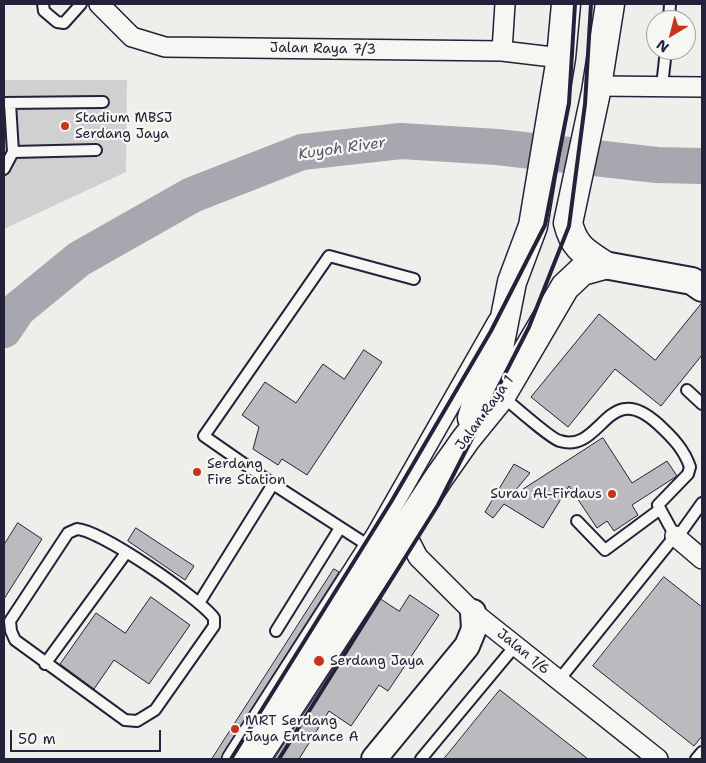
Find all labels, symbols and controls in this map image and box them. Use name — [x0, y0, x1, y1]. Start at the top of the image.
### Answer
north arrow — [646, 10, 696, 60]
text: N — [653, 36, 672, 57]
street label: Jalan Raya 7/3 — [270, 40, 376, 58]
place label: Stadium MBSJ Serdang Jaya — [75, 110, 172, 142]
marker: Stadium MBSJ Serdang Jaya — [59, 120, 71, 132]
water label: Kuyoh River — [297, 134, 387, 164]
street label: Jalan Raya 1 — [452, 372, 518, 454]
place label: Serdang Fire Station — [207, 456, 286, 488]
marker: Serdang Fire Station — [191, 466, 203, 478]
place label: Surau Al-Firdaus — [490, 486, 602, 502]
marker: Surau Al-Firdaus — [606, 488, 618, 500]
street label: Jalan 1/6 — [493, 626, 553, 678]
place label: Serdang Jaya — [330, 653, 424, 669]
marker: Serdang Jaya — [312, 654, 326, 668]
place label: MRT Serdang Jaya Entrance A — [245, 713, 359, 746]
scale bar — [12, 720, 164, 752]
marker: MRT Serdang Jaya Entrance A — [229, 723, 241, 735]
text: 50 m — [18, 729, 56, 749]

